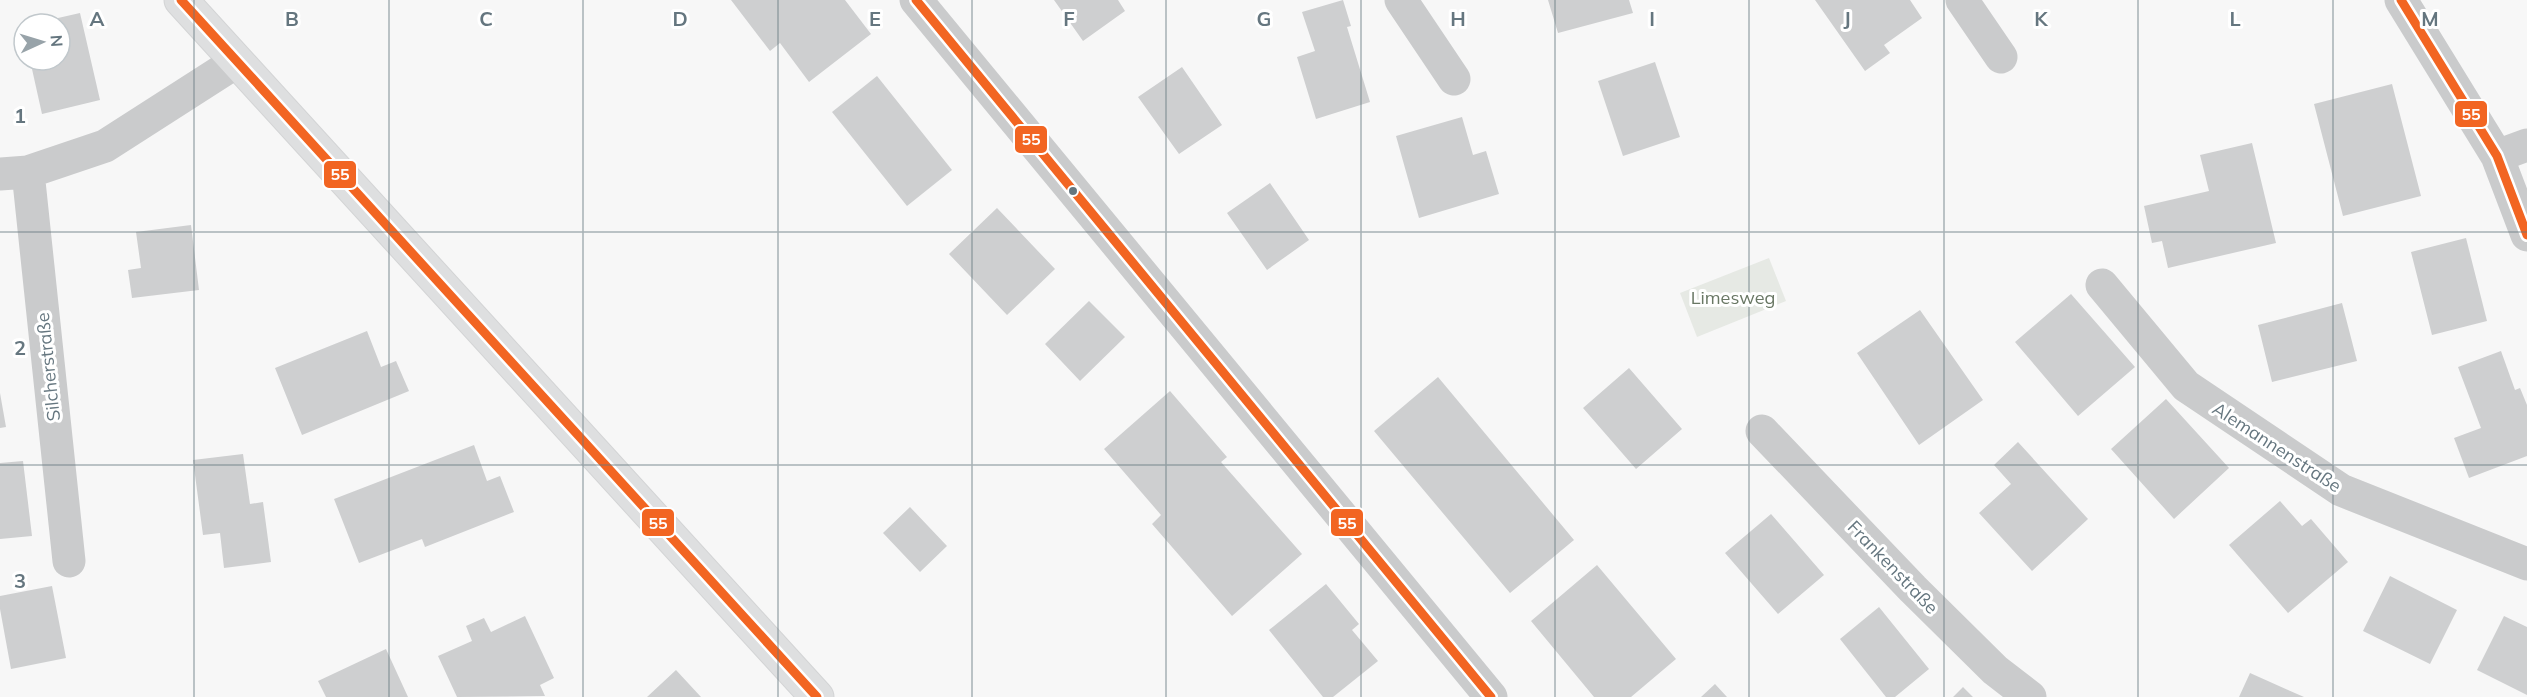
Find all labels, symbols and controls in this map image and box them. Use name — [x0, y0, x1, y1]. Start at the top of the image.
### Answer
text: A — [90, 6, 105, 31]
text: B — [285, 6, 299, 31]
text: C — [479, 6, 493, 31]
text: D — [672, 6, 688, 31]
text: E — [869, 6, 881, 31]
text: F — [1063, 6, 1075, 31]
text: G — [1257, 6, 1271, 31]
text: H — [1450, 6, 1466, 31]
text: I — [1649, 6, 1655, 31]
text: J — [1843, 6, 1851, 31]
text: K — [2034, 6, 2048, 31]
text: L — [2229, 6, 2241, 31]
text: M — [2421, 6, 2439, 31]
north arrow — [12, 12, 72, 72]
text: N — [47, 34, 67, 48]
line badge: 55 — [2454, 100, 2488, 128]
text: 1 — [14, 103, 26, 128]
text: 55 — [2461, 104, 2481, 124]
line badge: 55 — [1014, 125, 1048, 154]
text: 55 — [1021, 129, 1041, 149]
line badge: 55 — [323, 160, 357, 189]
text: 55 — [330, 164, 350, 184]
unlabelled marker — [1067, 185, 1079, 197]
park label: Limesweg — [1691, 286, 1775, 309]
street label: Silcherstraße — [31, 312, 65, 422]
text: 2 — [14, 335, 26, 360]
street label: Alemannenstraße — [2208, 397, 2346, 497]
line badge: 55 — [641, 508, 675, 537]
line badge: 55 — [1330, 508, 1364, 537]
text: 55 — [648, 513, 668, 533]
text: 55 — [1337, 513, 1357, 533]
street label: Frankenstraße — [1843, 516, 1943, 618]
text: 3 — [14, 568, 26, 593]

